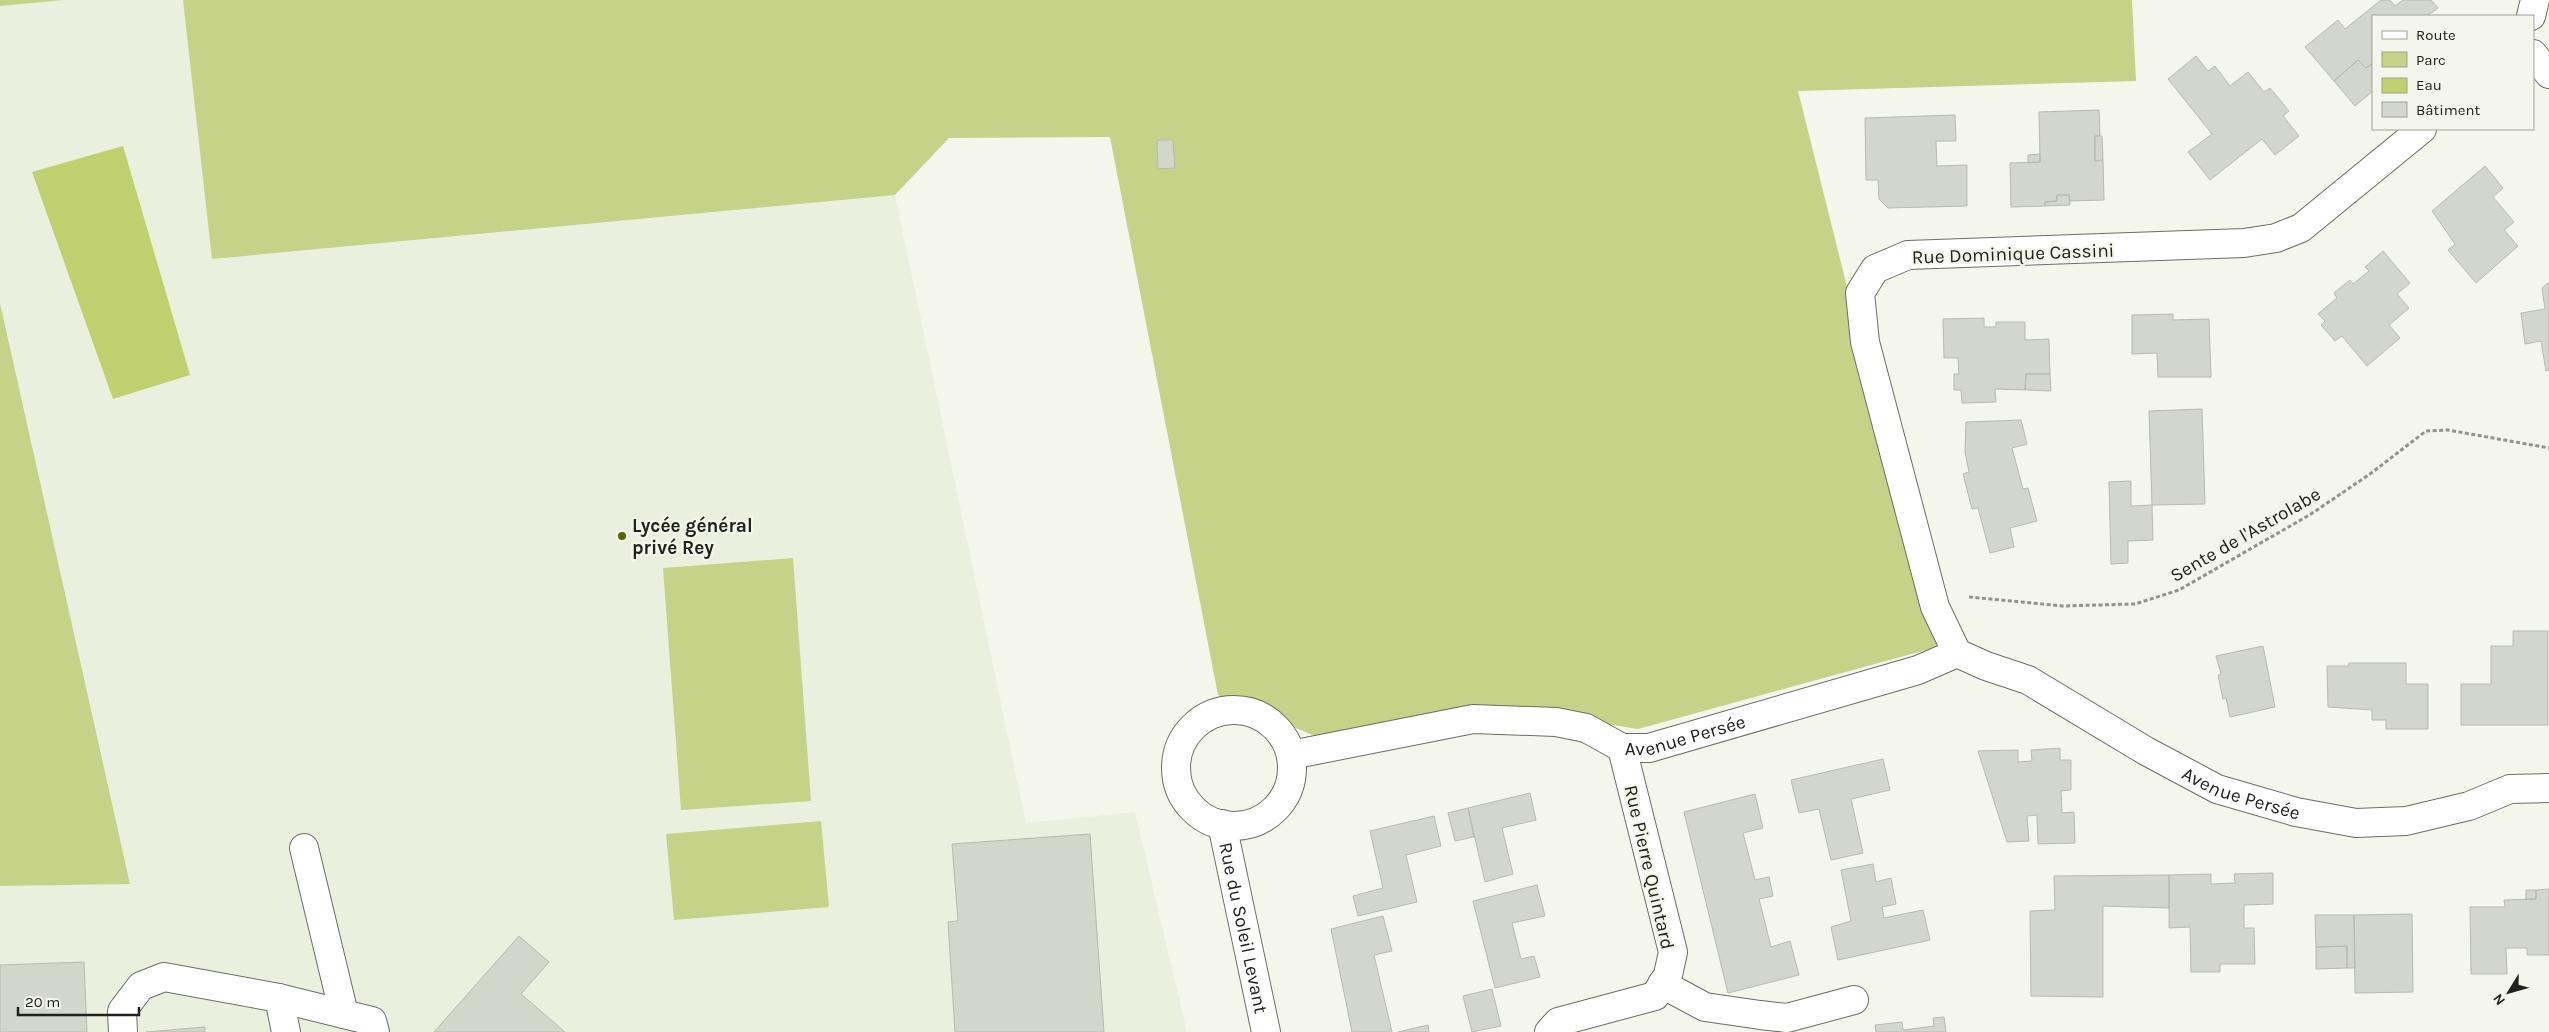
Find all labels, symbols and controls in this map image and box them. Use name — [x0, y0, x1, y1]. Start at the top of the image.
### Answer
legend — [2372, 15, 2534, 130]
text: Route — [2416, 26, 2456, 44]
text: Parc — [2416, 51, 2446, 69]
text: Eau — [2416, 76, 2442, 94]
text: Bâtiment — [2416, 101, 2480, 119]
street label: Rue Dominique Cassini — [1911, 239, 2115, 269]
street label: Sente de l'Astrolabe — [2167, 483, 2324, 587]
place label: Lycée général privé Rey — [632, 515, 753, 559]
marker: Lycée général privé Rey — [616, 530, 628, 542]
street label: Avenue Persée — [1625, 711, 1748, 761]
street label: Avenue Persée — [2178, 762, 2303, 825]
street label: Rue Pierre Quintard — [1619, 783, 1679, 952]
street label: Rue du Soleil Levant — [1214, 840, 1272, 1016]
north arrow — [2484, 967, 2534, 1017]
scale bar — [18, 984, 139, 1016]
text: N — [2489, 990, 2509, 1009]
text: 20 m — [25, 993, 60, 1011]

